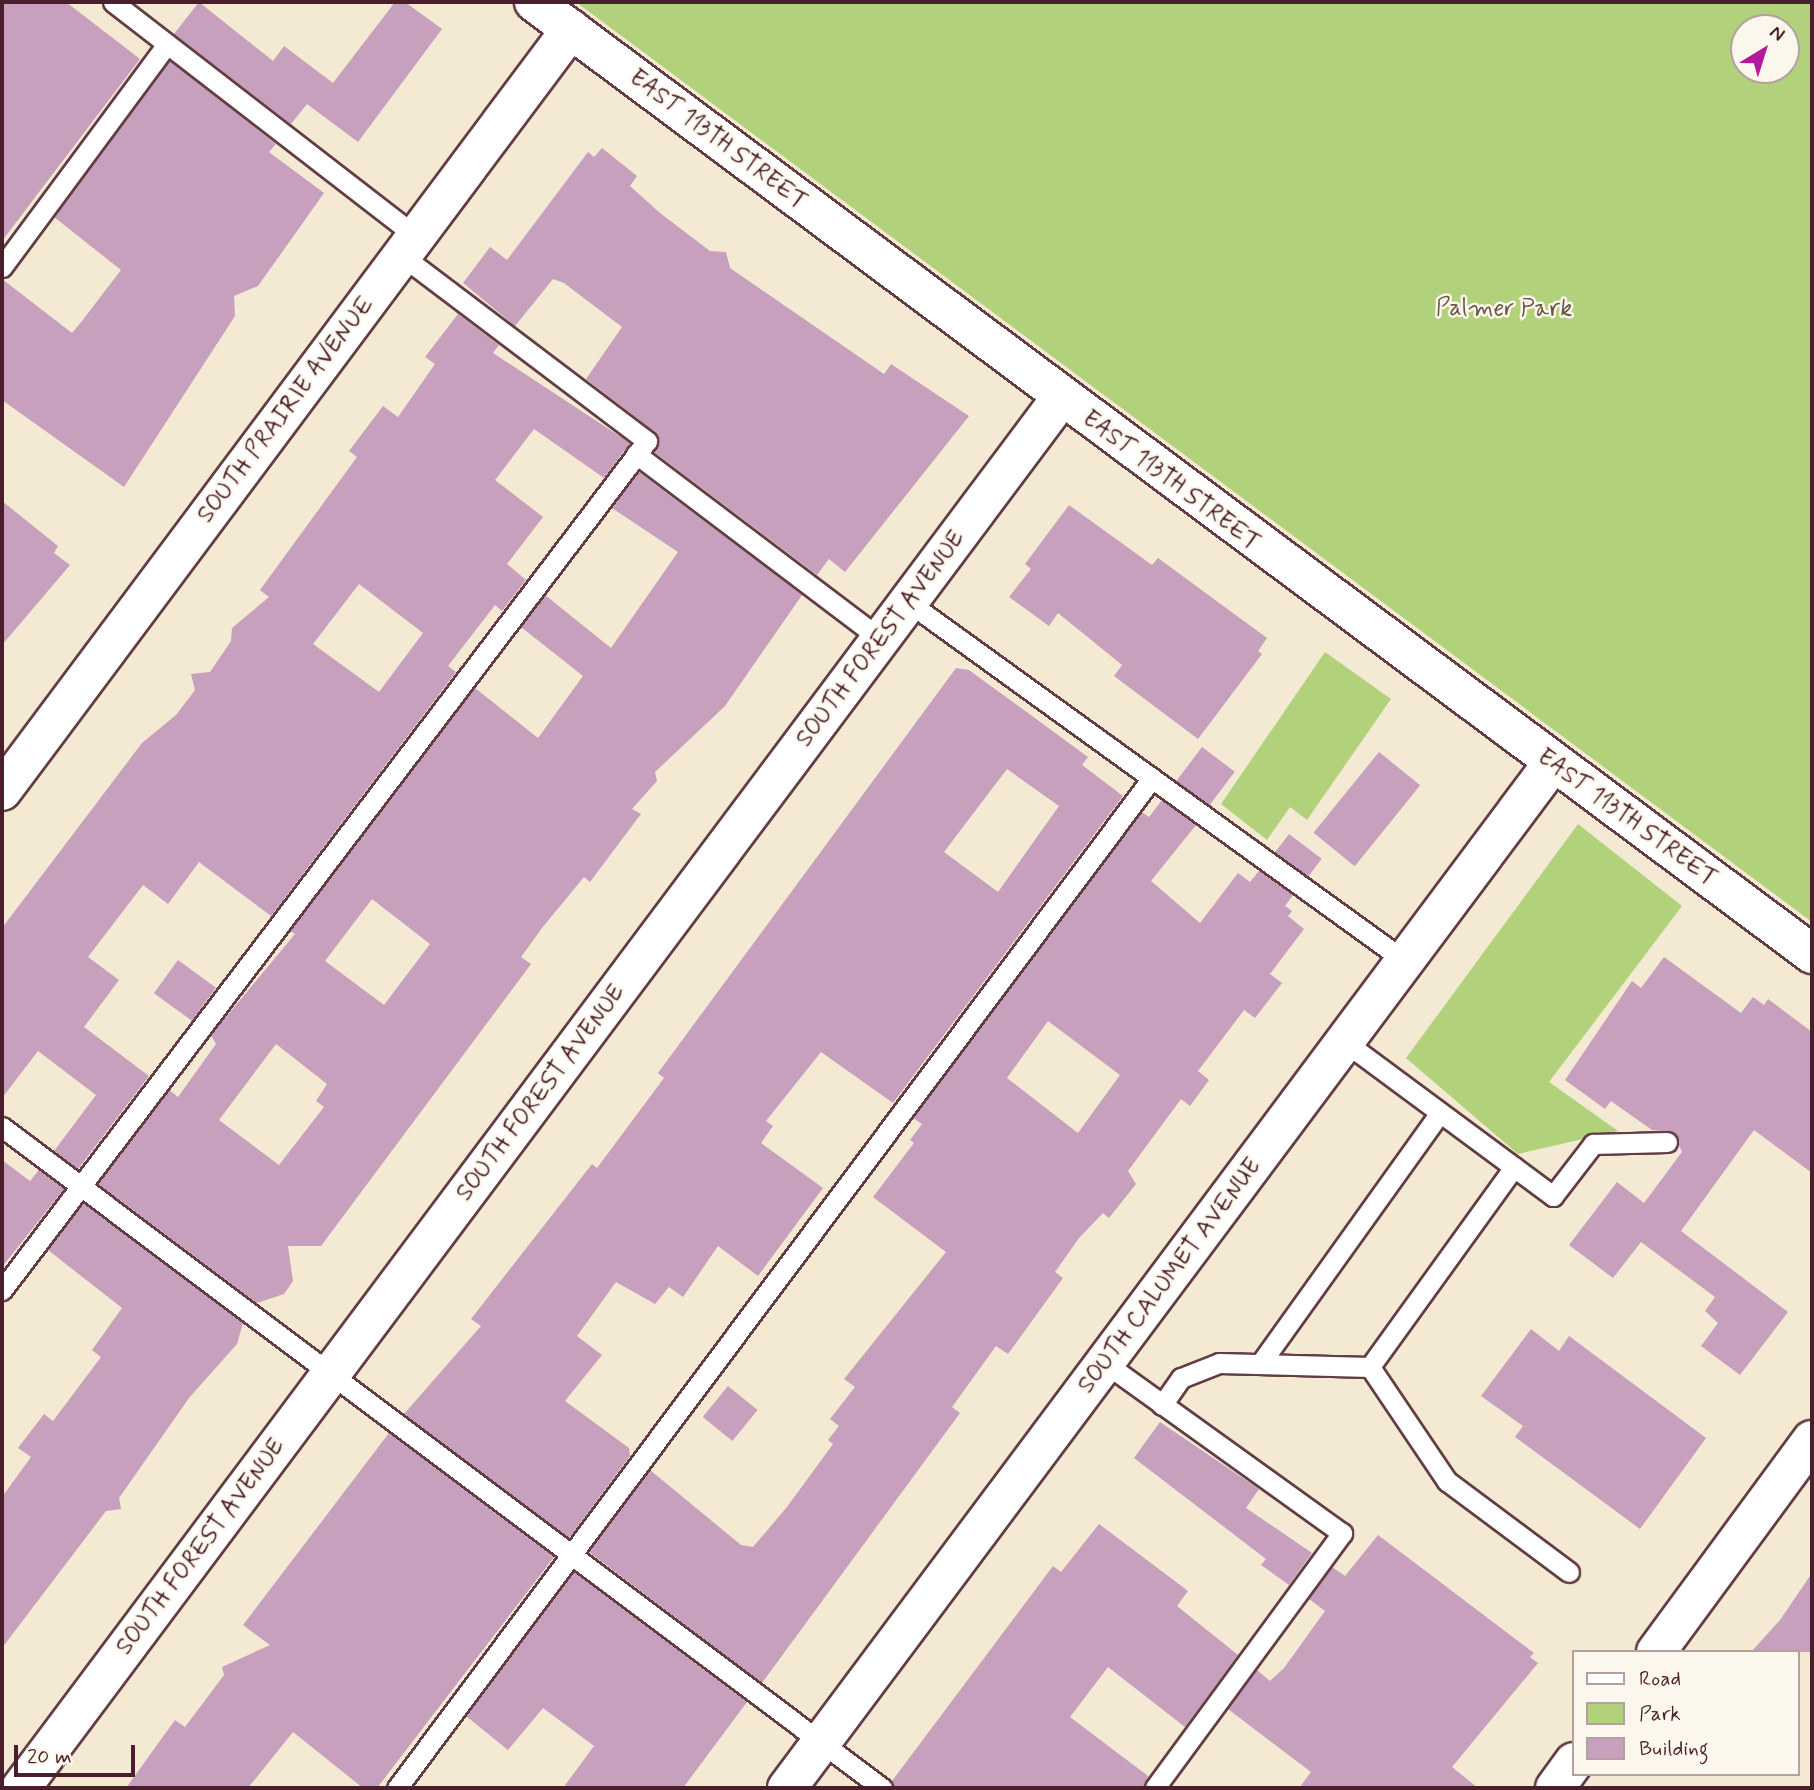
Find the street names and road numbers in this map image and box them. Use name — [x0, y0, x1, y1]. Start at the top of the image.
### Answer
street label: EAST 113TH STREET — [622, 63, 814, 217]
street label: SOUTH PRAIRIE AVENUE — [192, 291, 380, 529]
street label: EAST 113TH STREET — [1075, 404, 1267, 558]
street label: SOUTH FOREST AVENUE — [789, 524, 973, 754]
street label: EAST 113TH STREET — [1530, 742, 1724, 894]
street label: SOUTH FOREST AVENUE — [449, 978, 633, 1208]
street label: SOUTH CALUMET AVENUE — [1072, 1152, 1268, 1400]
street label: SOUTH FOREST AVENUE — [109, 1432, 293, 1662]

